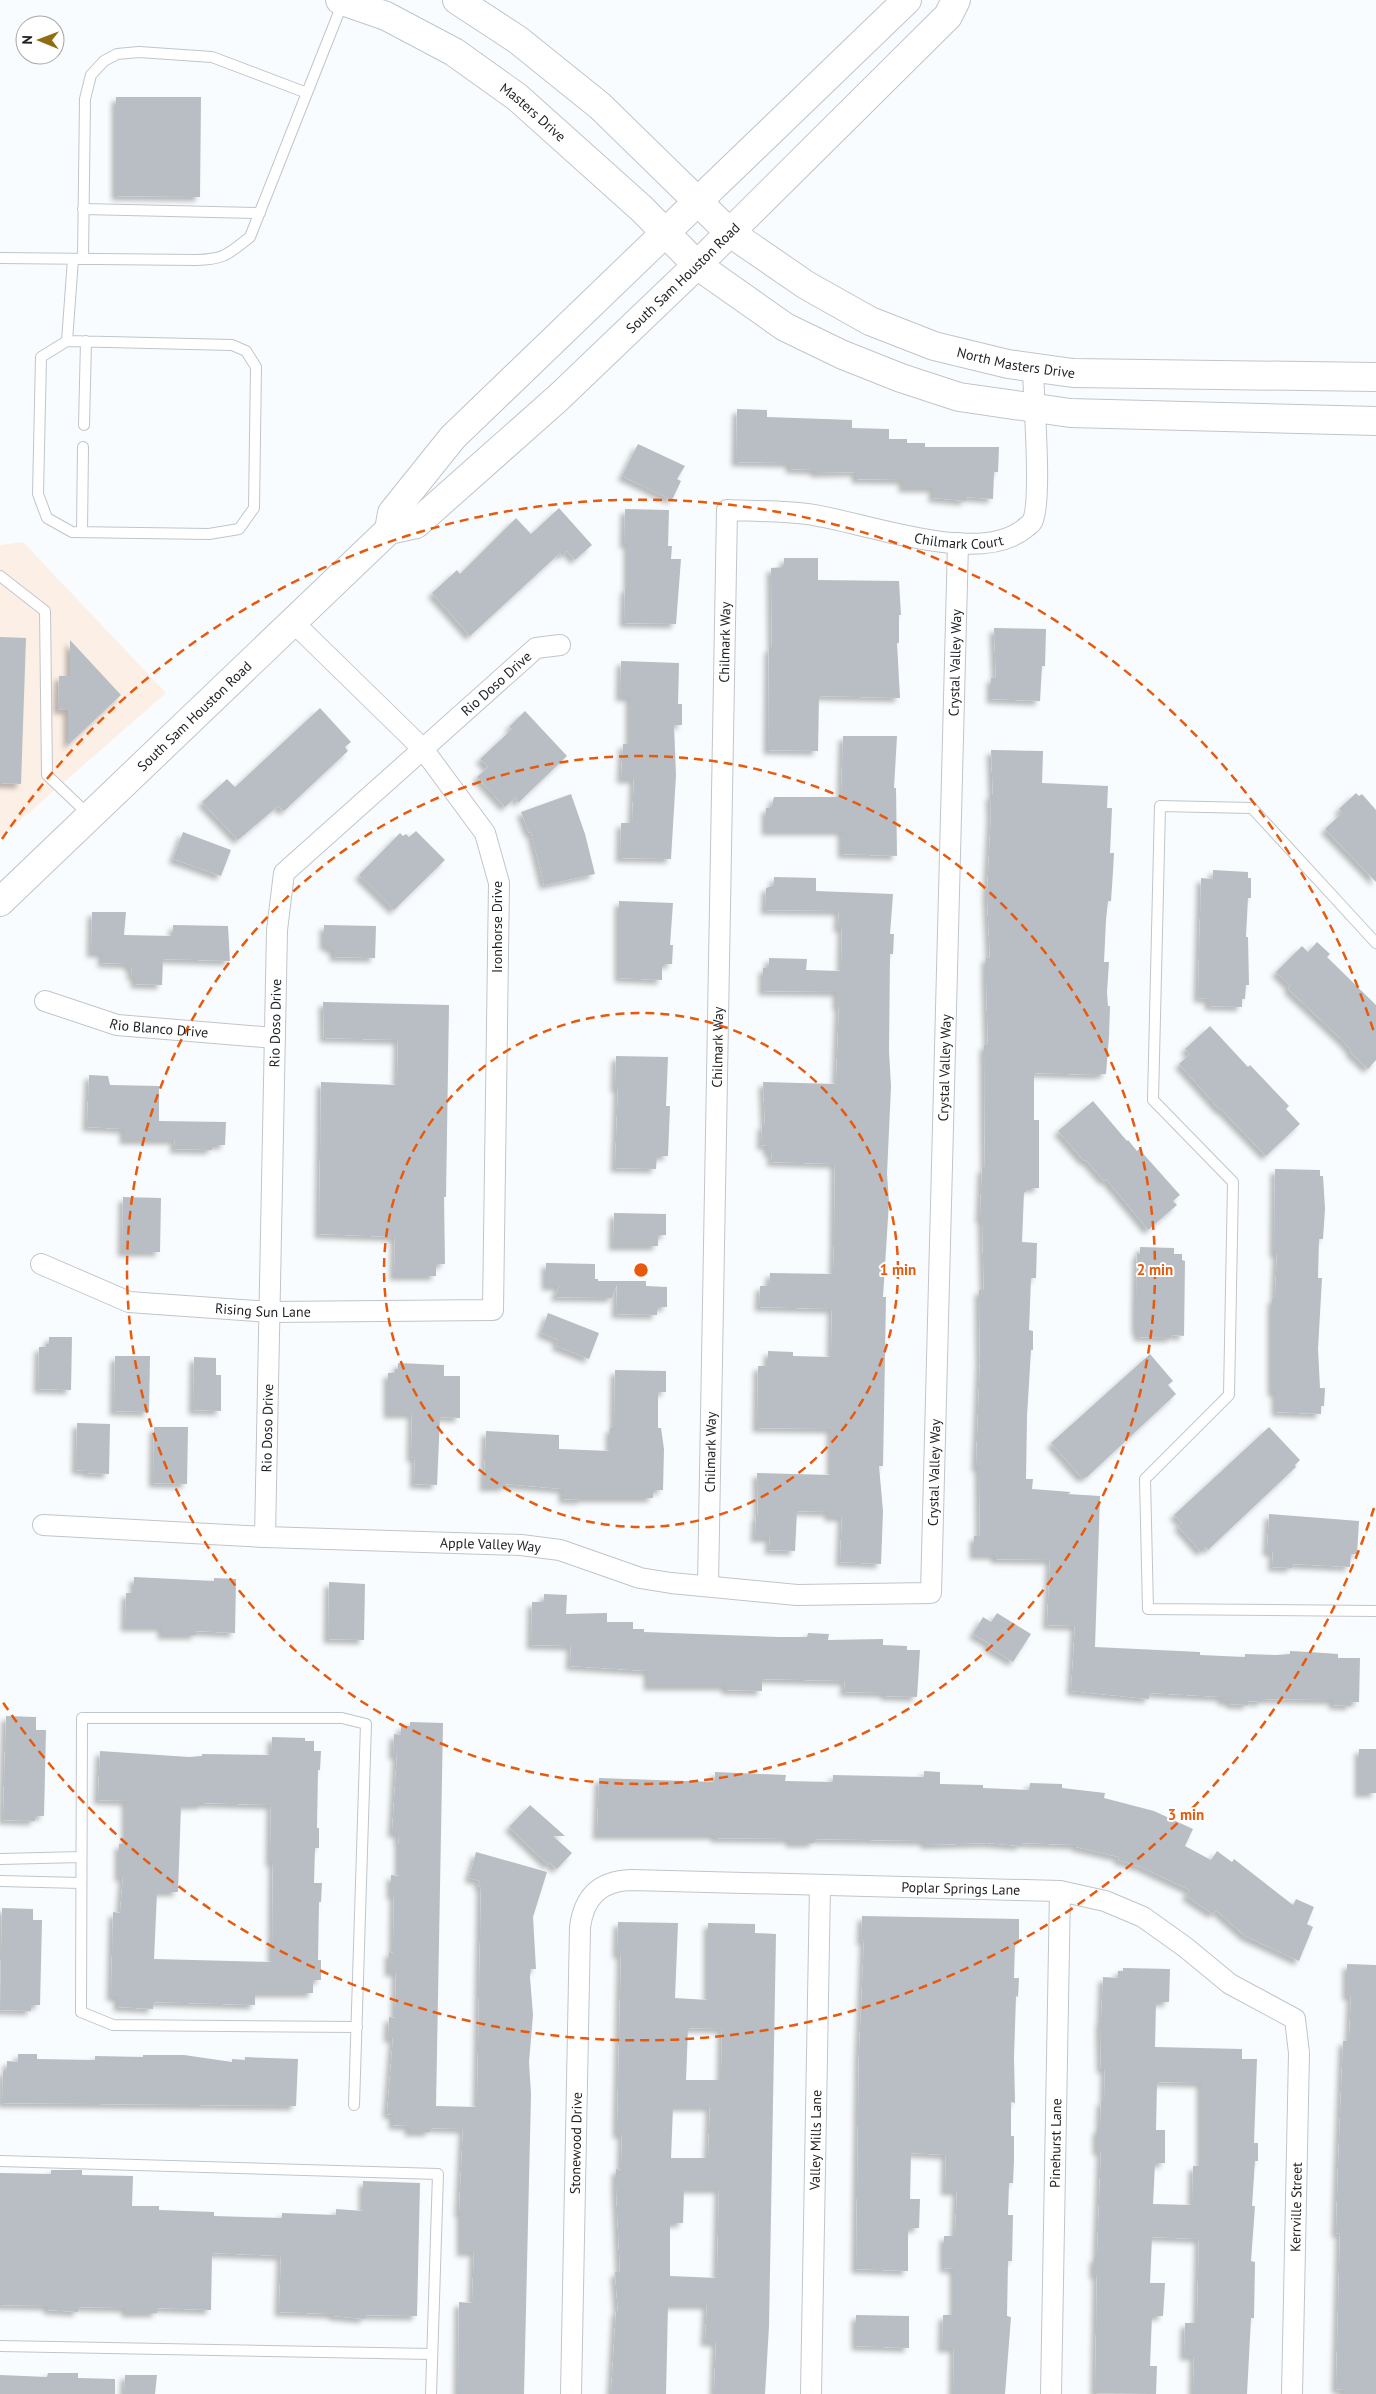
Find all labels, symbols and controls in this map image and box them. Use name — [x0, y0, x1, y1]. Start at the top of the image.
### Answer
north arrow — [15, 15, 65, 65]
text: N — [18, 35, 36, 45]
street label: Masters Drive — [496, 79, 570, 146]
street label: South Sam Houston Road — [622, 219, 744, 337]
street label: North Masters Drive — [955, 343, 1076, 382]
street label: Chilmark Court — [913, 529, 1006, 553]
street label: Chilmark Way — [715, 601, 734, 683]
street label: Crystal Valley Way — [945, 608, 965, 717]
street label: Rio Doso Drive — [457, 647, 535, 720]
street label: South Sam Houston Road — [133, 657, 255, 775]
street label: Ironhorse Drive — [488, 881, 506, 973]
street label: Rio Doso Drive — [265, 979, 285, 1068]
street label: Chilmark Way — [708, 1006, 727, 1088]
street label: Crystal Valley Way — [934, 1013, 955, 1122]
street label: Rio Blanco Drive — [107, 1014, 209, 1041]
text: 1 min — [880, 1260, 916, 1279]
text: 2 min — [1137, 1260, 1173, 1279]
centre of rings — [632, 1261, 650, 1279]
street label: Rising Sun Lane — [214, 1299, 311, 1321]
street label: Rio Doso Drive — [257, 1384, 277, 1473]
street label: Chilmark Way — [701, 1411, 720, 1493]
street label: Crystal Valley Way — [924, 1418, 944, 1526]
street label: Apple Valley Way — [440, 1533, 543, 1557]
text: 3 min — [1168, 1805, 1204, 1824]
street label: Poplar Springs Lane — [901, 1878, 1021, 1899]
street label: Valley Mills Lane — [806, 2090, 825, 2191]
street label: Stonewood Drive — [566, 2092, 586, 2194]
street label: Pinehurst Lane — [1046, 2098, 1065, 2188]
street label: Kerrville Street — [1286, 2162, 1306, 2252]

